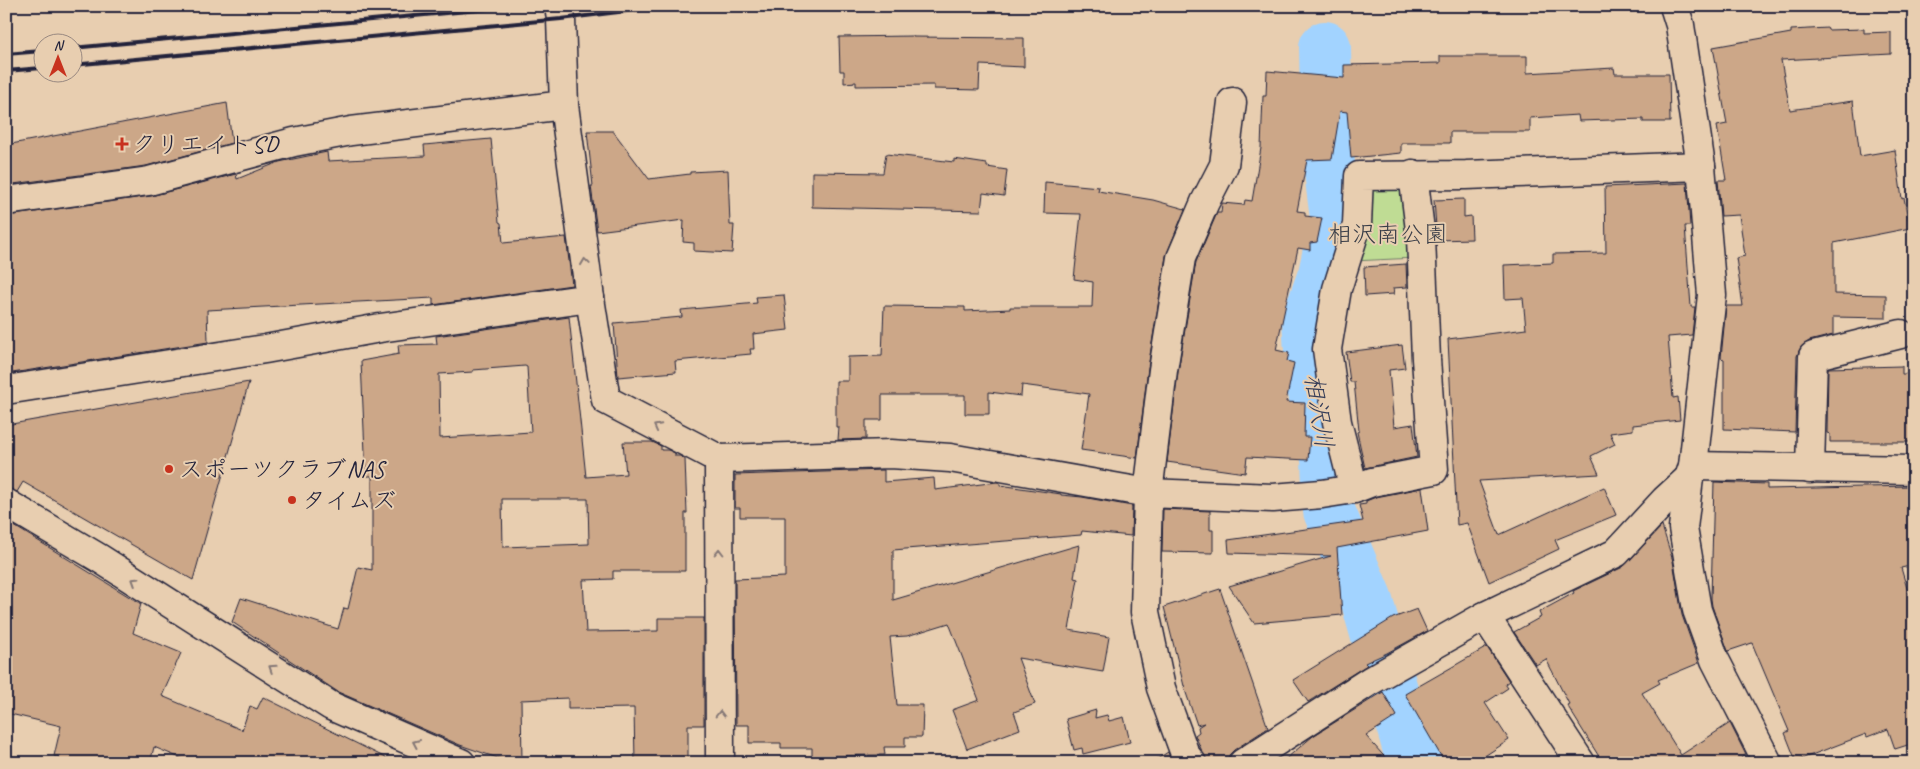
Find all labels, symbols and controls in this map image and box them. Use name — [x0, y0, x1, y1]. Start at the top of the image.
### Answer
north arrow — [32, 32, 82, 82]
text: N — [54, 37, 65, 54]
place label: クリエイトSD — [132, 129, 280, 159]
marker: クリエイトSD — [116, 138, 128, 150]
park label: 相沢南公園 — [1328, 219, 1448, 249]
one-way arrow — [580, 257, 591, 265]
water label: 相沢川 — [1297, 371, 1341, 451]
one-way arrow — [653, 423, 662, 433]
place label: スポーツクラブNAS — [179, 454, 387, 484]
marker: スポーツクラブNAS — [163, 463, 175, 475]
place label: タイムズ — [302, 485, 396, 515]
marker: タイムズ — [286, 494, 298, 506]
one-way arrow — [714, 547, 724, 555]
one-way arrow — [132, 578, 141, 587]
one-way arrow — [269, 665, 278, 675]
one-way arrow — [715, 710, 725, 718]
one-way arrow — [412, 739, 421, 750]

